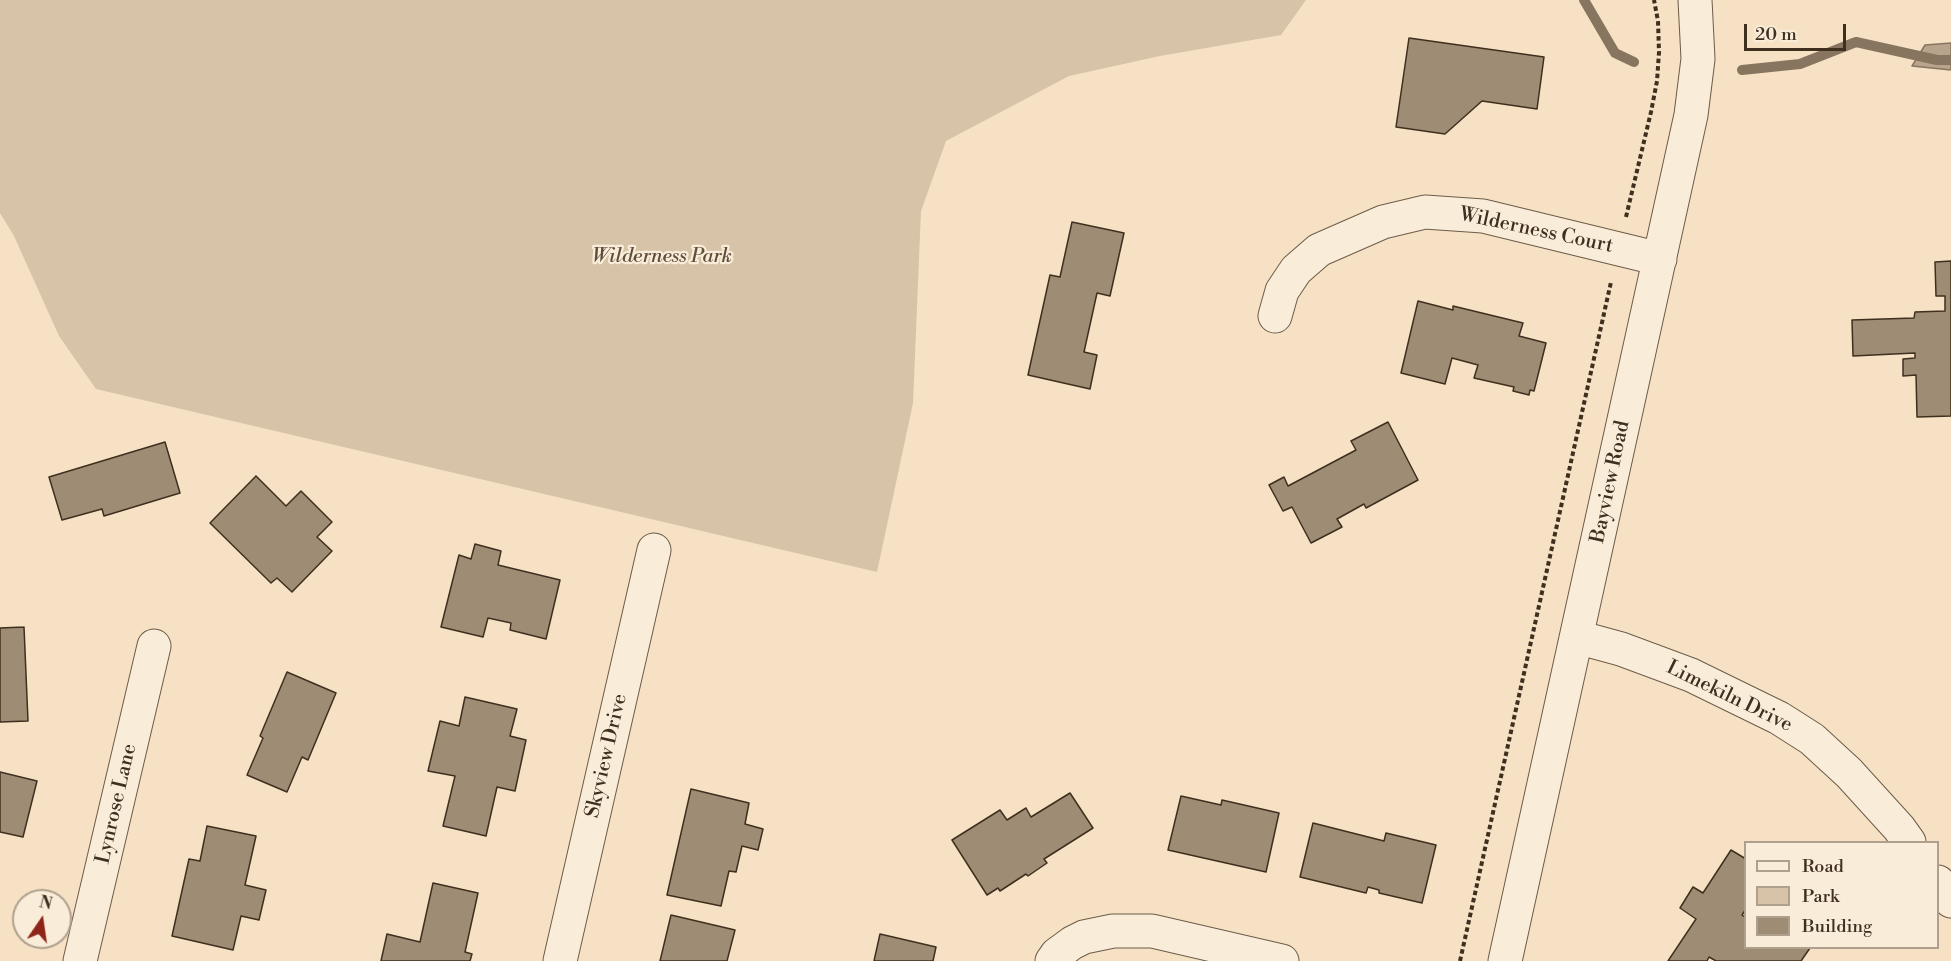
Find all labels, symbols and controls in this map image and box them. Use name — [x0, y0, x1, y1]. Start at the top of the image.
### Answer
scale bar — [1747, 12, 1849, 50]
text: 20 m — [1755, 23, 1797, 46]
street label: Wilderness Court — [1457, 203, 1615, 259]
park label: Wilderness Park — [592, 245, 732, 269]
street label: Bayview Road — [1586, 419, 1636, 545]
street label: Limekiln Drive — [1662, 656, 1796, 738]
street label: Skyview Drive — [581, 692, 633, 820]
street label: Lynrose Lane — [92, 742, 142, 866]
legend — [1744, 841, 1939, 949]
text: Road — [1802, 855, 1844, 878]
text: Park — [1802, 885, 1839, 908]
north arrow — [12, 889, 72, 949]
text: N — [37, 892, 54, 915]
text: Building — [1802, 915, 1872, 938]

